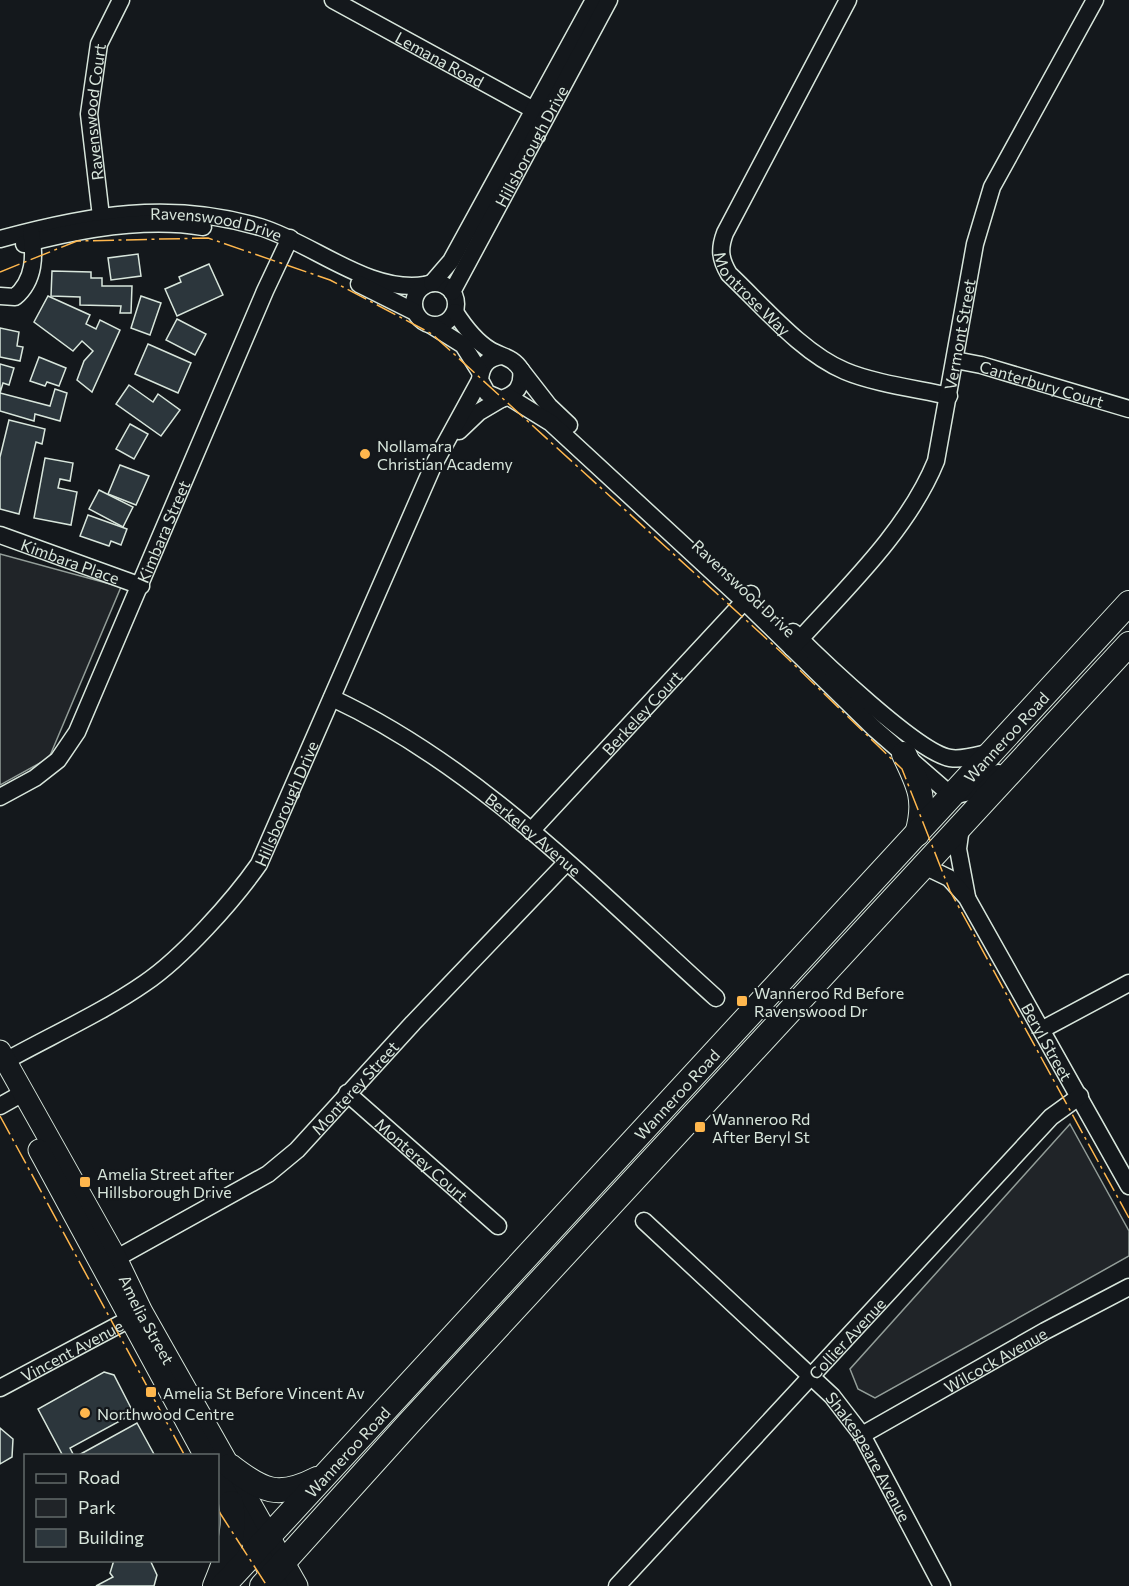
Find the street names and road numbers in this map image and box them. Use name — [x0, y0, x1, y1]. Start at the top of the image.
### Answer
street label: Lemana Road — [392, 27, 488, 90]
street label: Ravenswood Court — [79, 42, 109, 181]
street label: Hillsborough Drive — [490, 82, 571, 210]
street label: Ravenswood Drive — [150, 203, 285, 244]
street label: Montrose Way — [711, 249, 795, 339]
street label: Vermont Street — [939, 277, 978, 391]
street label: Canterbury Court — [978, 356, 1107, 411]
street label: Kimbara Street — [132, 477, 193, 585]
street label: Kimbara Place — [19, 534, 122, 587]
street label: Ravenswood Drive — [688, 535, 800, 641]
street label: Berkeley Court — [597, 666, 685, 758]
street label: Wanneroo Road — [959, 687, 1052, 786]
street label: Hillsborough Drive — [250, 738, 321, 869]
street label: Berkeley Avenue — [482, 788, 585, 879]
street label: Beryl Street — [1018, 999, 1077, 1084]
street label: Monterey Street — [307, 1036, 402, 1138]
street label: Wanneroo Road — [630, 1045, 723, 1143]
street label: Monterey Court — [372, 1113, 473, 1205]
street label: Amelia Street — [116, 1271, 179, 1368]
street label: Collier Avenue — [804, 1293, 889, 1383]
street label: Vincent Avenue — [17, 1315, 126, 1385]
street label: Wilcock Avenue — [940, 1323, 1050, 1396]
street label: Shakespeare Avenue — [823, 1388, 915, 1524]
street label: Wanneroo Road — [301, 1402, 393, 1501]

